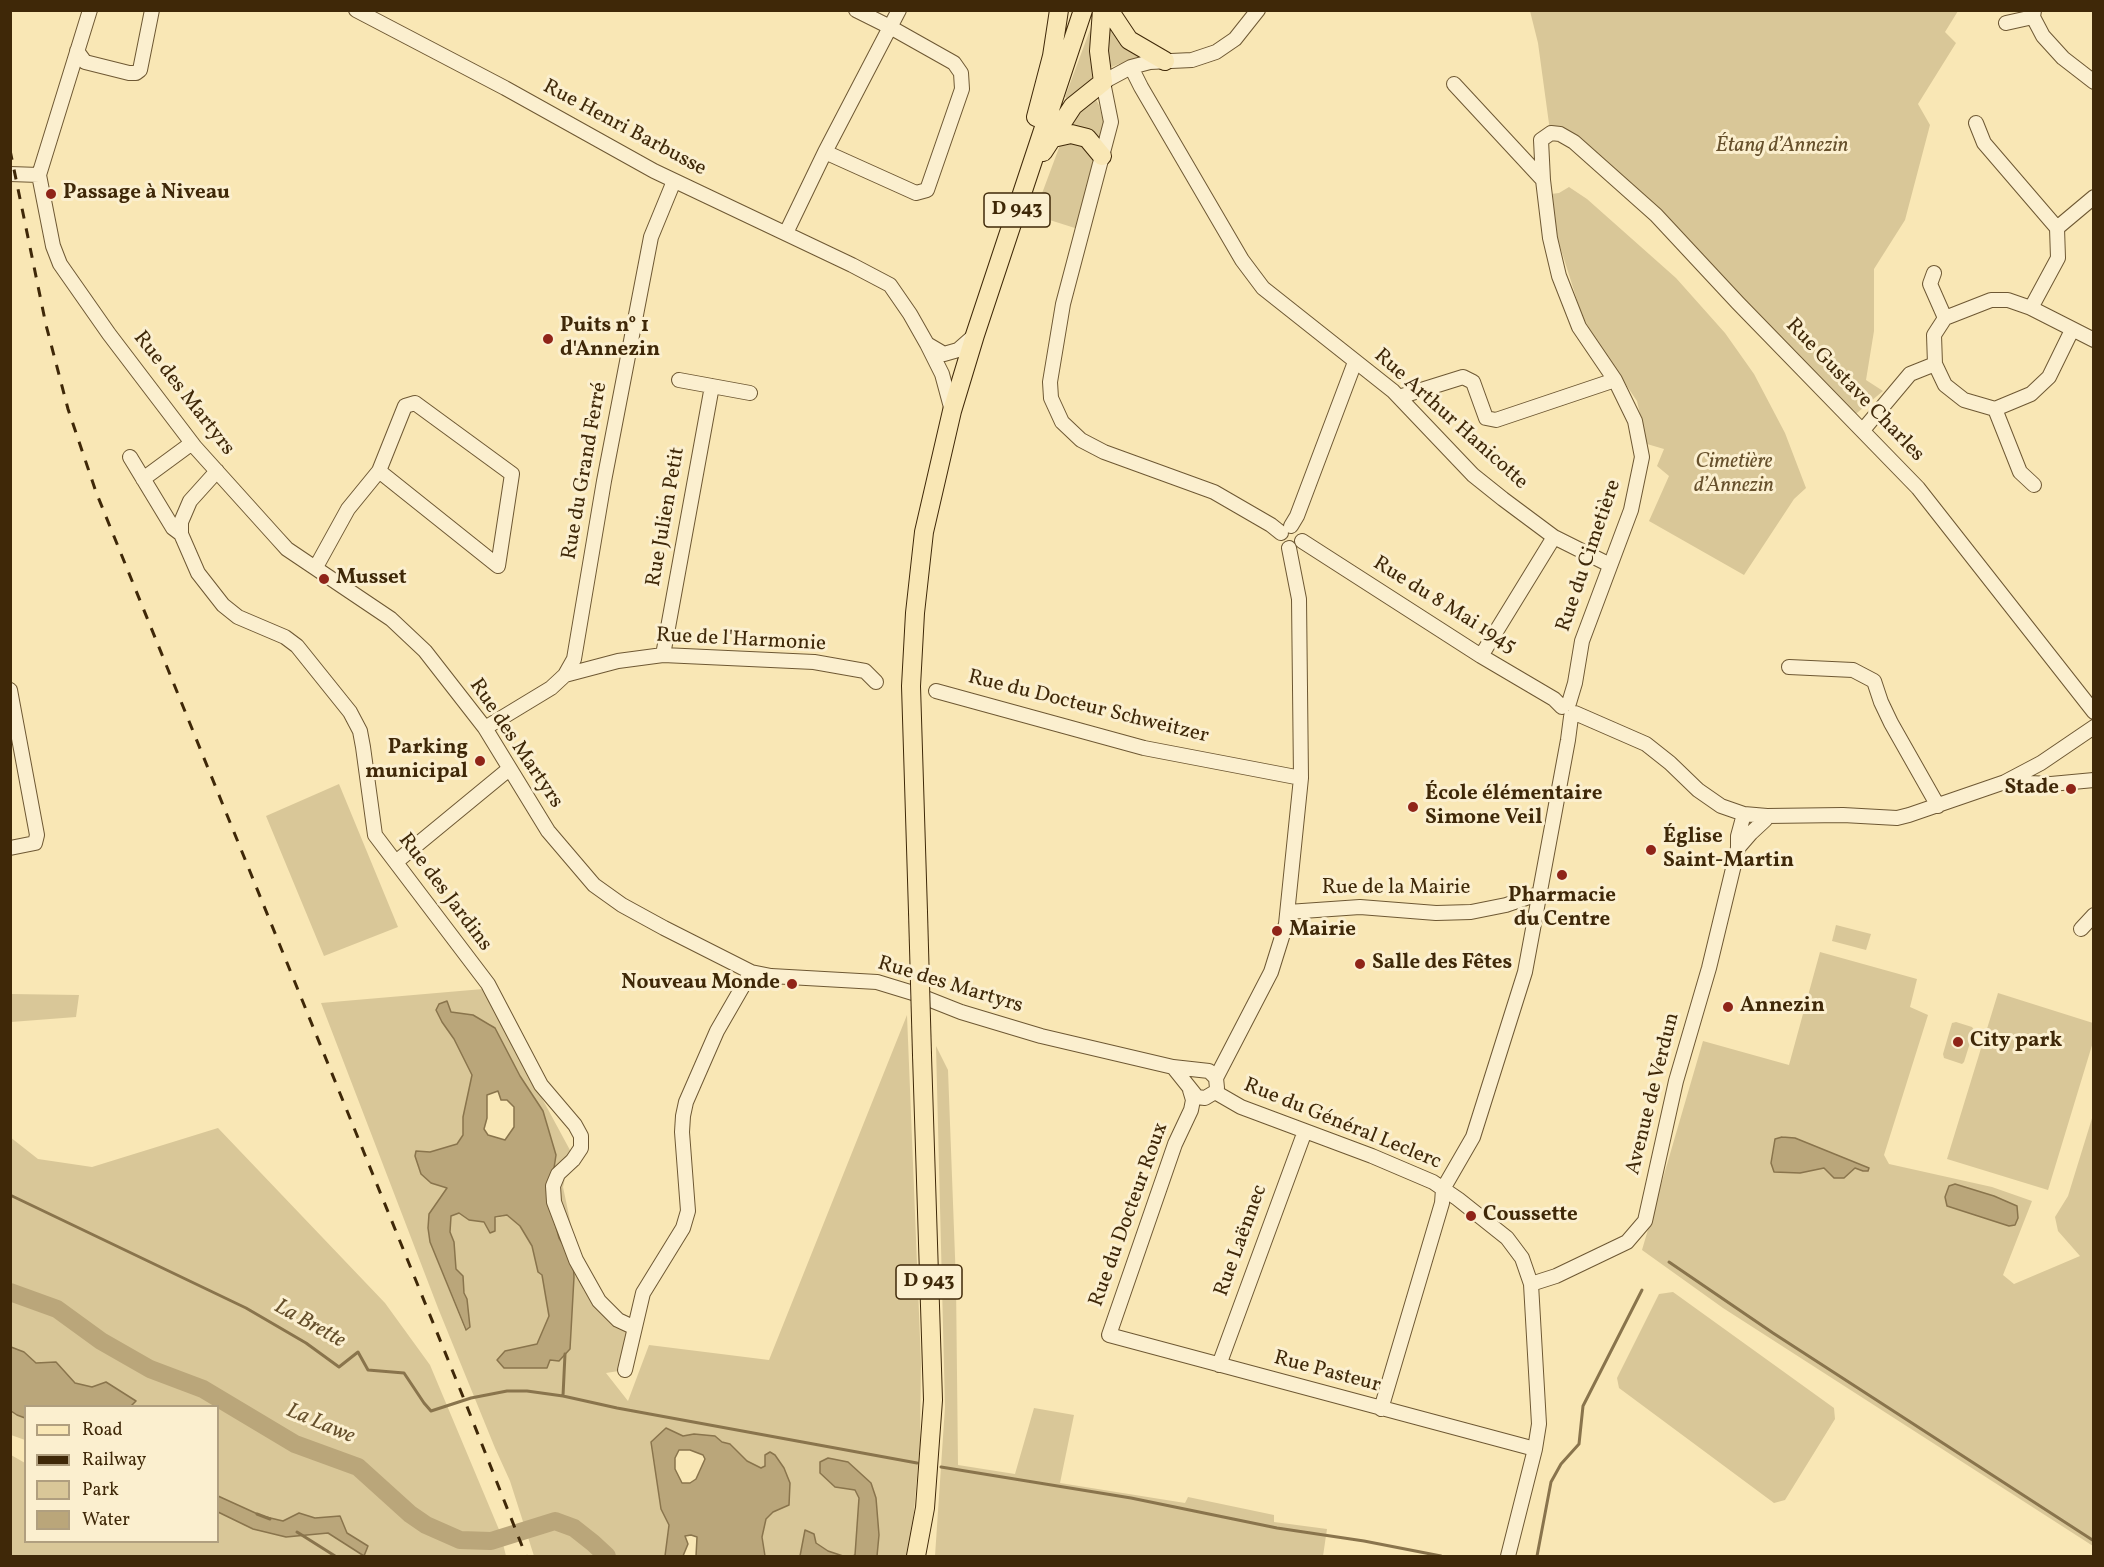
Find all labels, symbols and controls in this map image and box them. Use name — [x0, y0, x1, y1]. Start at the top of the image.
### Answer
street label: Rue Henri Barbusse — [538, 75, 710, 183]
park label: Étang d’Annezin — [1716, 134, 1848, 160]
place label: Passage à Niveau — [63, 181, 230, 207]
marker: Passage à Niveau — [44, 187, 58, 201]
road number: D 943 — [984, 193, 1050, 227]
place label: Puits n° 1 d'Annezin — [560, 314, 660, 364]
street label: Rue Gustave Charles — [1779, 314, 1929, 468]
street label: Rue des Martyrs — [127, 327, 239, 461]
marker: Puits n° 1 d'Annezin — [541, 332, 555, 346]
street label: Rue Arthur Hanicotte — [1368, 344, 1532, 496]
street label: Rue du Grand Ferré — [558, 380, 614, 562]
street label: Rue Julien Petit — [642, 445, 692, 589]
park label: Cimetière d’Annezin — [1694, 450, 1774, 500]
street label: Rue du Cimetière — [1552, 477, 1628, 635]
street label: Rue du 8 Mai 1945 — [1368, 552, 1520, 660]
place label: Musset — [336, 566, 407, 592]
marker: Musset — [317, 572, 331, 586]
street label: Rue de l'Harmonie — [655, 624, 827, 658]
street label: Rue du Docteur Schweitzer — [965, 666, 1211, 750]
street label: Rue des Martyrs — [462, 674, 568, 814]
place label: Parking municipal — [365, 736, 468, 786]
marker: Parking municipal — [473, 754, 487, 768]
place label: Stade — [2004, 776, 2059, 802]
place label: École élémentaire Simone Veil — [1425, 782, 1602, 832]
marker: Stade — [2064, 782, 2078, 796]
marker: École élémentaire Simone Veil — [1406, 800, 1420, 814]
place label: Église Saint-Martin — [1663, 825, 1794, 875]
street label: Rue des Jardins — [391, 829, 497, 957]
marker: Église Saint-Martin — [1644, 843, 1658, 857]
marker: Pharmacie du Centre — [1555, 868, 1569, 882]
street label: Rue de la Mairie — [1322, 876, 1470, 902]
place label: Pharmacie du Centre — [1508, 884, 1616, 934]
place label: Mairie — [1289, 918, 1356, 944]
marker: Mairie — [1270, 924, 1284, 938]
place label: Salle des Fêtes — [1372, 951, 1512, 977]
street label: Rue des Martyrs — [874, 952, 1026, 1020]
marker: Salle des Fêtes — [1353, 957, 1367, 971]
place label: Nouveau Monde — [621, 971, 780, 997]
marker: Nouveau Monde — [785, 977, 799, 991]
place label: Annezin — [1740, 994, 1825, 1020]
marker: Annezin — [1721, 1000, 1735, 1014]
street label: Avenue de Verdun — [1622, 1010, 1686, 1178]
place label: City park — [1970, 1029, 2062, 1055]
marker: City park — [1951, 1035, 1965, 1049]
street label: Rue du Général Leclerc — [1240, 1074, 1444, 1176]
street label: Rue du Docteur Roux — [1085, 1120, 1175, 1310]
street label: Rue Laënnec — [1210, 1182, 1274, 1300]
place label: Coussette — [1483, 1203, 1578, 1229]
marker: Coussette — [1464, 1209, 1478, 1223]
road number: D 943 — [896, 1265, 962, 1299]
water label: La Brette — [269, 1295, 349, 1355]
street label: Rue Pasteur — [1271, 1347, 1383, 1399]
water label: La Lawe — [282, 1399, 358, 1451]
legend — [24, 1405, 219, 1543]
text: Road — [82, 1418, 123, 1443]
text: Railway — [82, 1448, 146, 1473]
text: Park — [82, 1478, 119, 1503]
text: Water — [82, 1508, 130, 1533]

